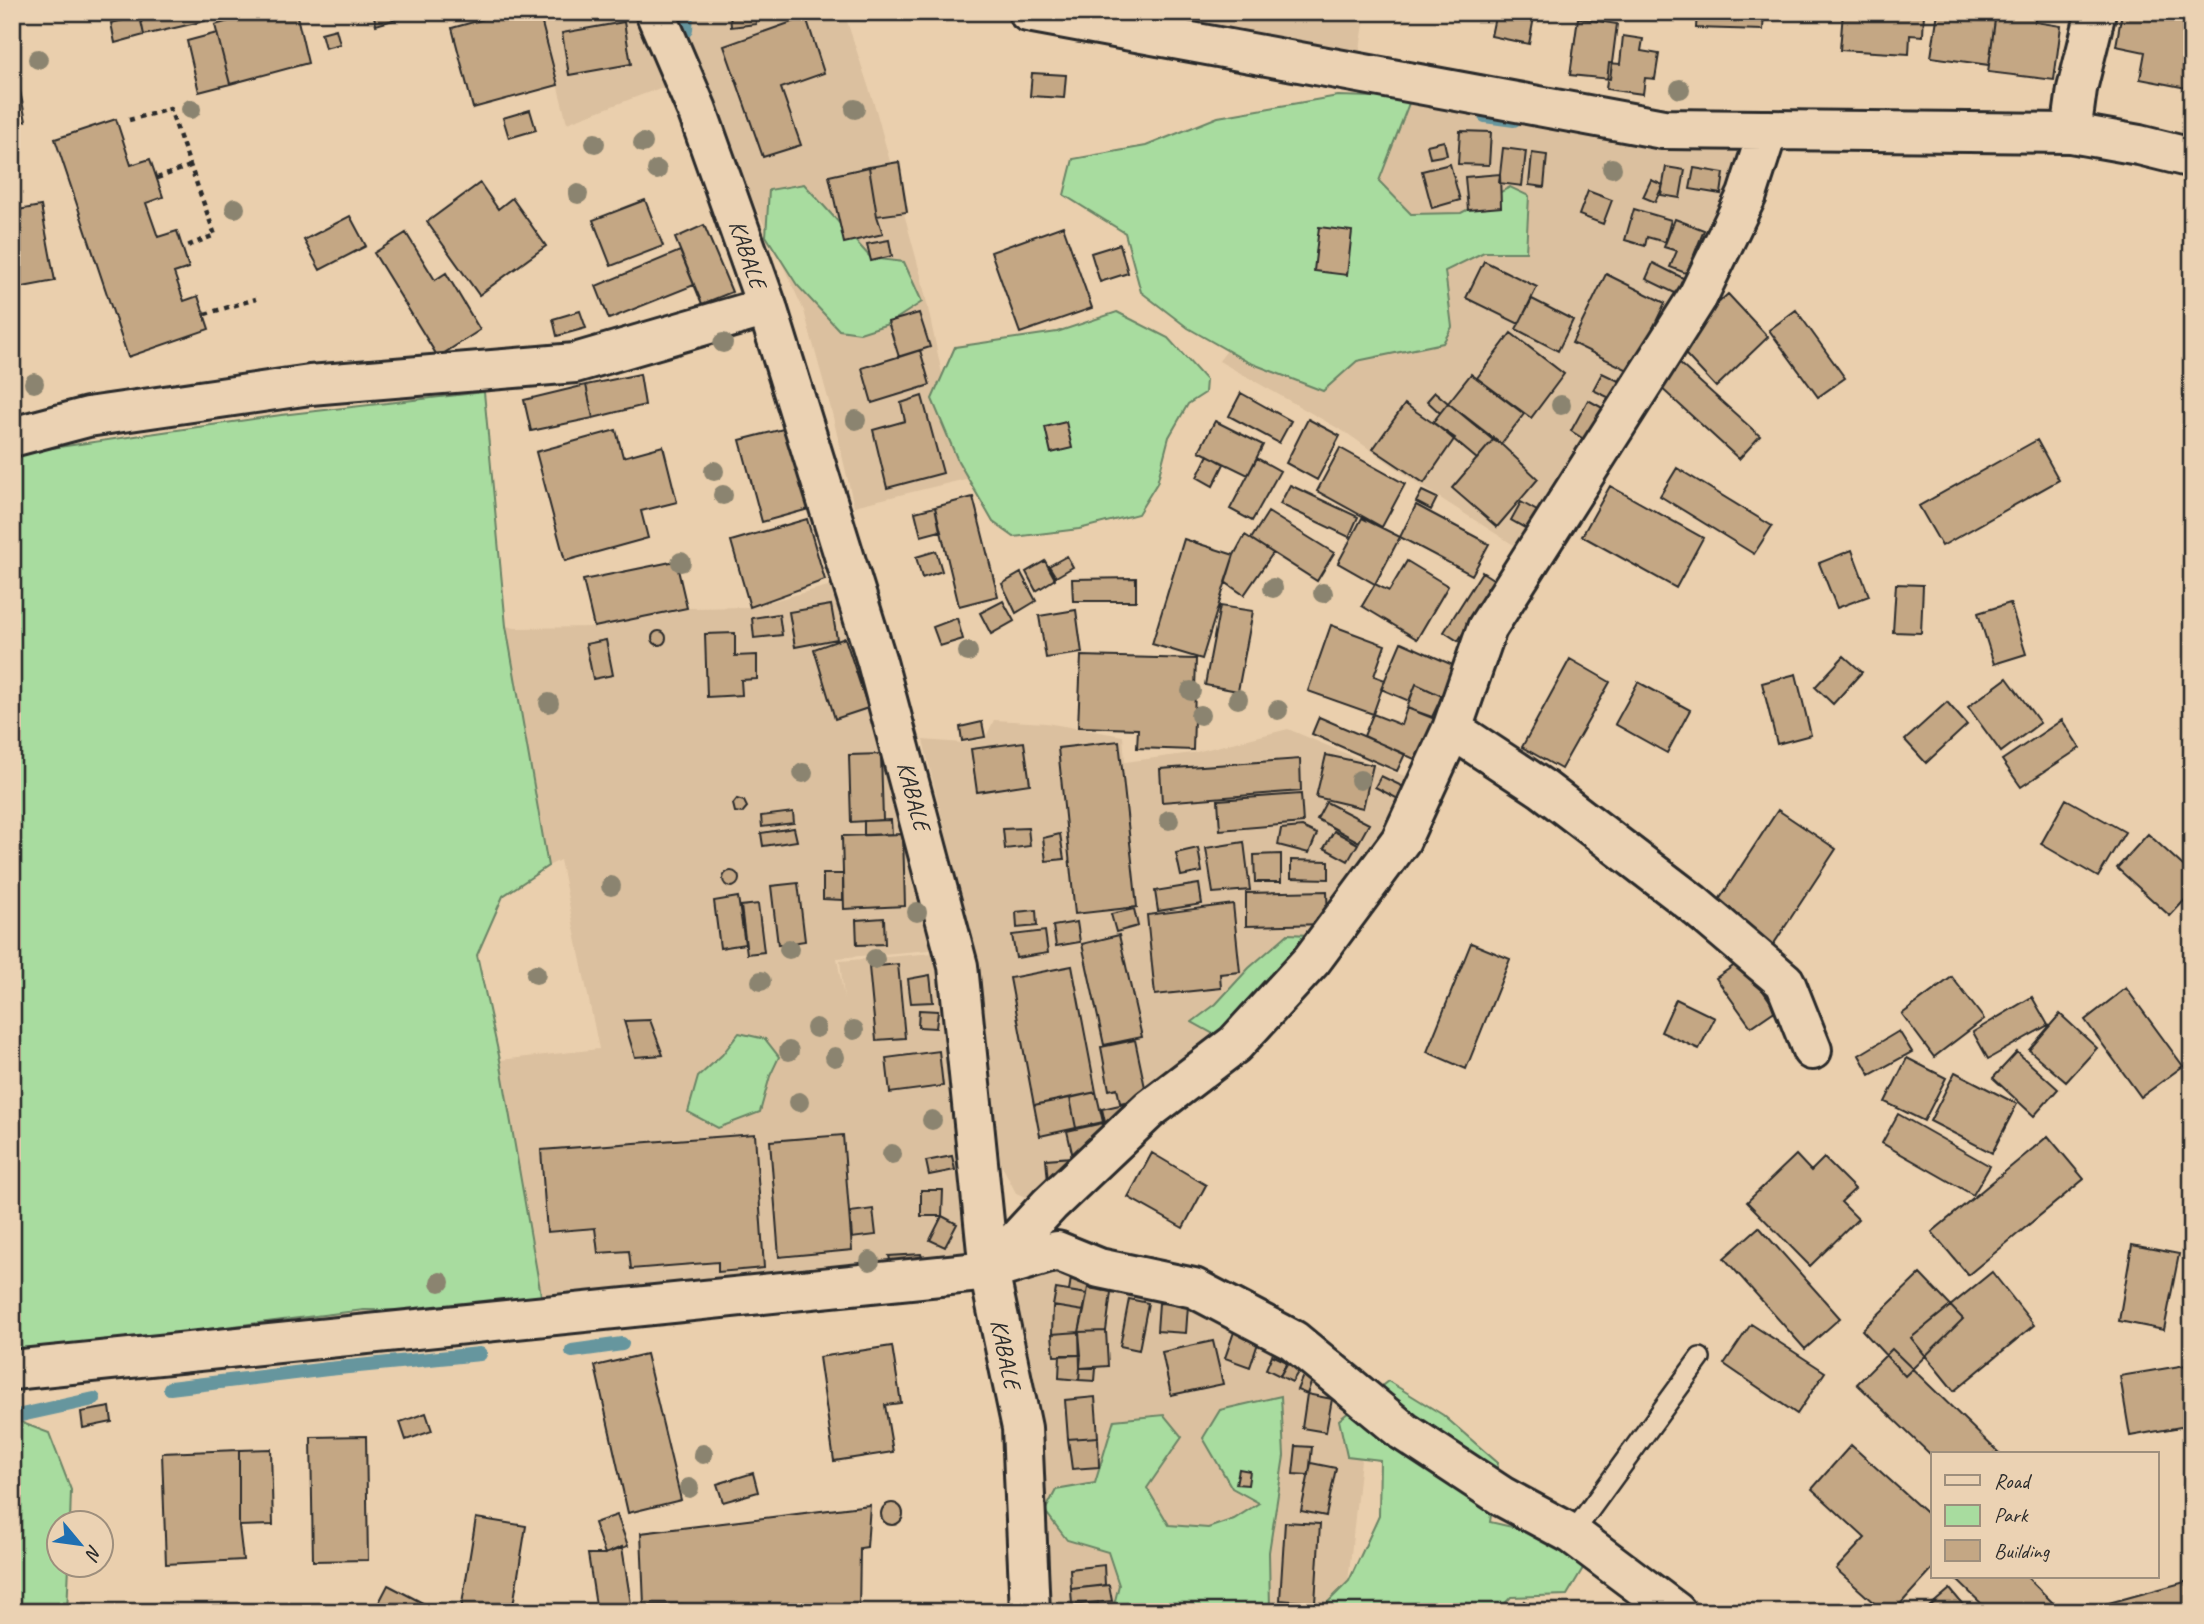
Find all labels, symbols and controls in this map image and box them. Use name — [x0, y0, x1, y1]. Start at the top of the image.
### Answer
street label: KABALE — [722, 216, 775, 295]
street label: KABALE — [890, 758, 938, 837]
street label: KABALE — [984, 1317, 1029, 1394]
legend — [1931, 1452, 2158, 1578]
text: Road — [1994, 1468, 2033, 1494]
text: Park — [1994, 1502, 2029, 1528]
north arrow — [46, 1508, 116, 1578]
text: Building — [1994, 1538, 2051, 1564]
text: N — [79, 1541, 107, 1566]

